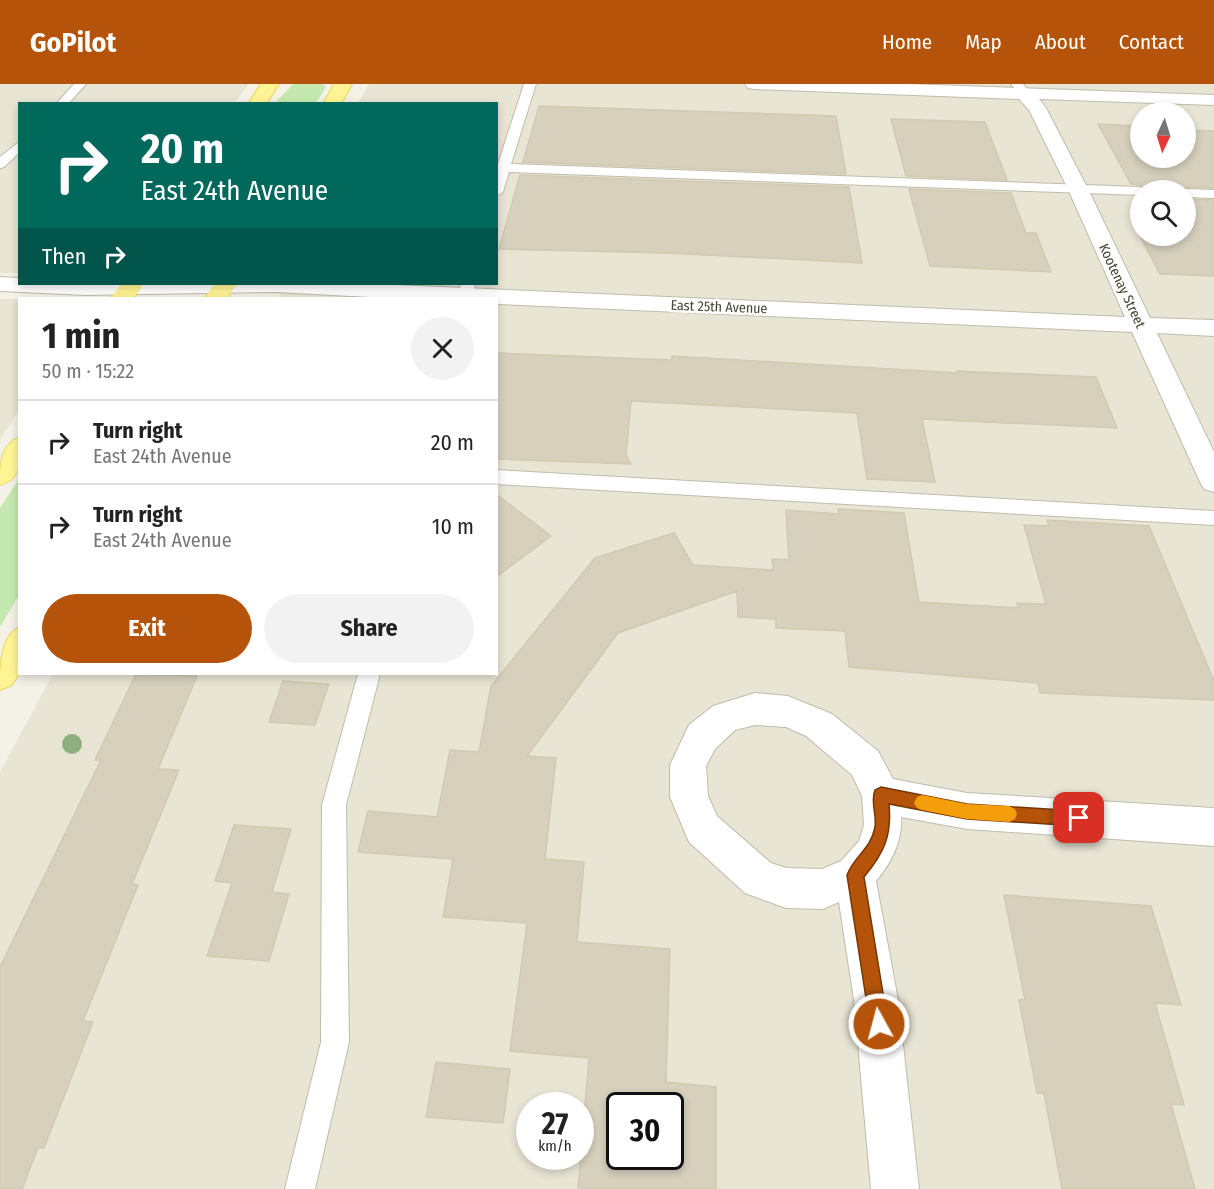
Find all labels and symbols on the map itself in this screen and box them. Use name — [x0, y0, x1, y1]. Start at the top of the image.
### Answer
north arrow — [1130, 102, 1196, 168]
street label: Kootenay Street — [1095, 241, 1149, 331]
street label: East 25th Avenue — [670, 297, 768, 317]
pin — [1053, 792, 1104, 843]
position arrow — [847, 992, 911, 1056]
speed limit sign: 30 — [606, 1092, 684, 1170]

